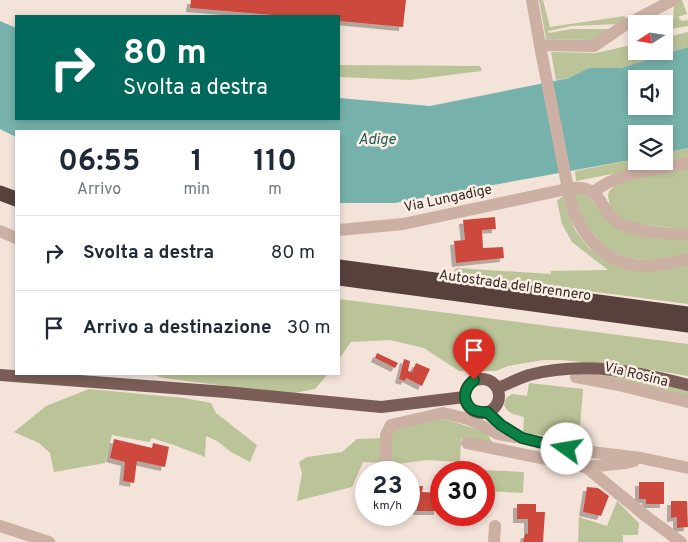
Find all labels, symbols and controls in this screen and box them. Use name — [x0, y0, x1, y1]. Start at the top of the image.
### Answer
north arrow — [628, 15, 672, 60]
map controls — [628, 15, 673, 170]
text: 80 m — [123, 32, 207, 76]
icon: right — [40, 35, 105, 100]
button: sound — [628, 70, 673, 115]
text: Svolta a destra — [123, 75, 268, 102]
button: layers — [628, 125, 673, 170]
water label: Adige — [358, 131, 396, 150]
text: 06:55 — [58, 144, 140, 181]
text: 1 — [191, 144, 203, 181]
text: 110 — [253, 144, 297, 181]
text: Arrivo — [77, 180, 121, 200]
text: min — [183, 180, 210, 200]
text: m — [268, 180, 282, 200]
street label: Via Lungadige — [402, 181, 494, 217]
icon: right — [40, 239, 68, 267]
text: Svolta a destra — [83, 241, 214, 265]
text: 80 m — [271, 241, 315, 265]
street label: Autostrada del Brennero — [438, 267, 592, 305]
icon: arrive — [40, 314, 68, 342]
text: Arrivo a destinazione — [83, 316, 272, 340]
text: 30 m — [287, 316, 331, 340]
pin — [453, 329, 495, 380]
icon: arrive — [460, 336, 488, 364]
street label: Via Rosina — [602, 359, 670, 391]
position arrow — [540, 422, 592, 474]
speed limit sign: 30 — [430, 461, 495, 526]
text: 23 — [372, 471, 403, 503]
text: km/h — [373, 498, 402, 514]

